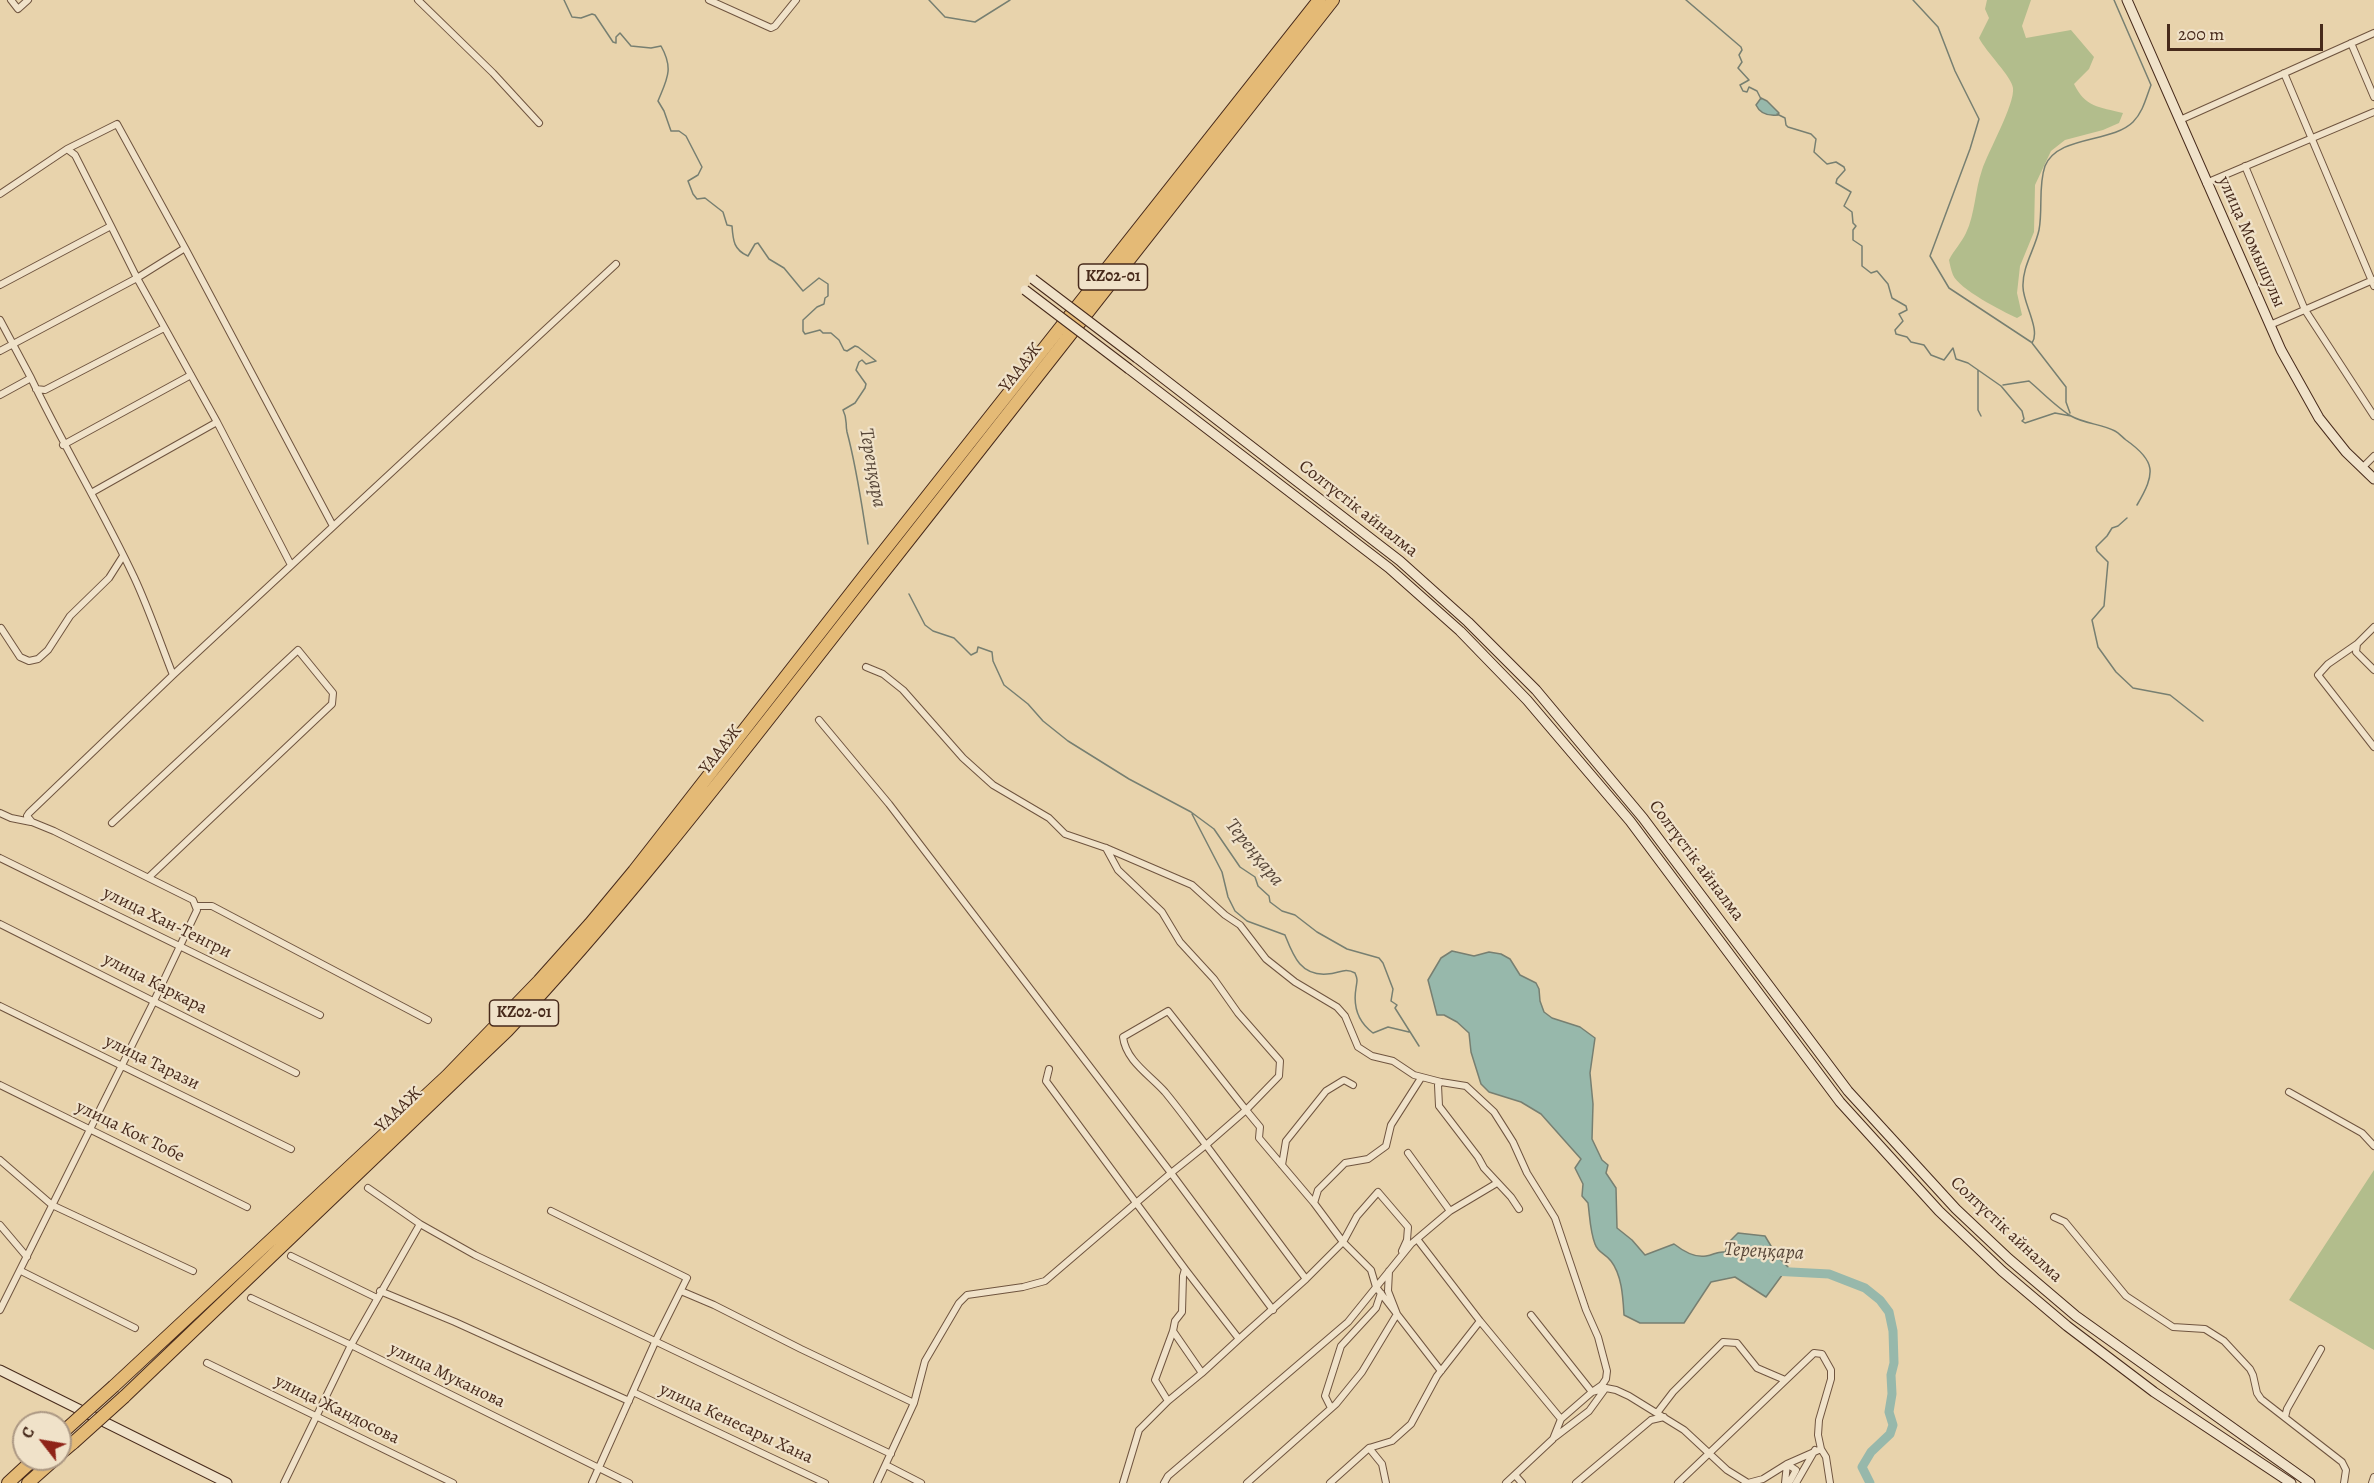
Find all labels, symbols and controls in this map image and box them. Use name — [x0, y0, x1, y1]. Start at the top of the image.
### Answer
scale bar — [2170, 12, 2326, 50]
text: 200 m — [2178, 22, 2224, 46]
street label: улица Момышулы — [2212, 173, 2290, 311]
road number: KZ02-01 — [1078, 264, 1148, 290]
street label: ҮАААЖ — [995, 339, 1047, 397]
water label: Тереңқара — [853, 426, 891, 510]
street label: Солтүстік айналма — [1294, 456, 1422, 562]
street label: ҮАААЖ — [695, 721, 747, 779]
street label: Солтүстік айналма — [1644, 796, 1748, 926]
water label: Тереңқара — [1219, 814, 1289, 892]
street label: улица Хан-Тенгри — [99, 883, 235, 963]
street label: улица Каркара — [99, 949, 211, 1019]
road number: KZ02-01 — [490, 1000, 558, 1026]
street label: улица Тарази — [101, 1031, 203, 1095]
street label: ҮАААЖ — [371, 1083, 427, 1137]
street label: улица Кок Тобе — [72, 1096, 188, 1168]
street label: Солтүстік айналма — [1945, 1172, 2067, 1288]
water label: Тереңқара — [1723, 1238, 1805, 1266]
street label: улица Муканова — [386, 1339, 508, 1413]
street label: улица Жандосова — [271, 1370, 403, 1450]
street label: улица Кенесары Хана — [656, 1379, 816, 1469]
north arrow — [12, 1411, 72, 1471]
text: С — [16, 1423, 40, 1443]

